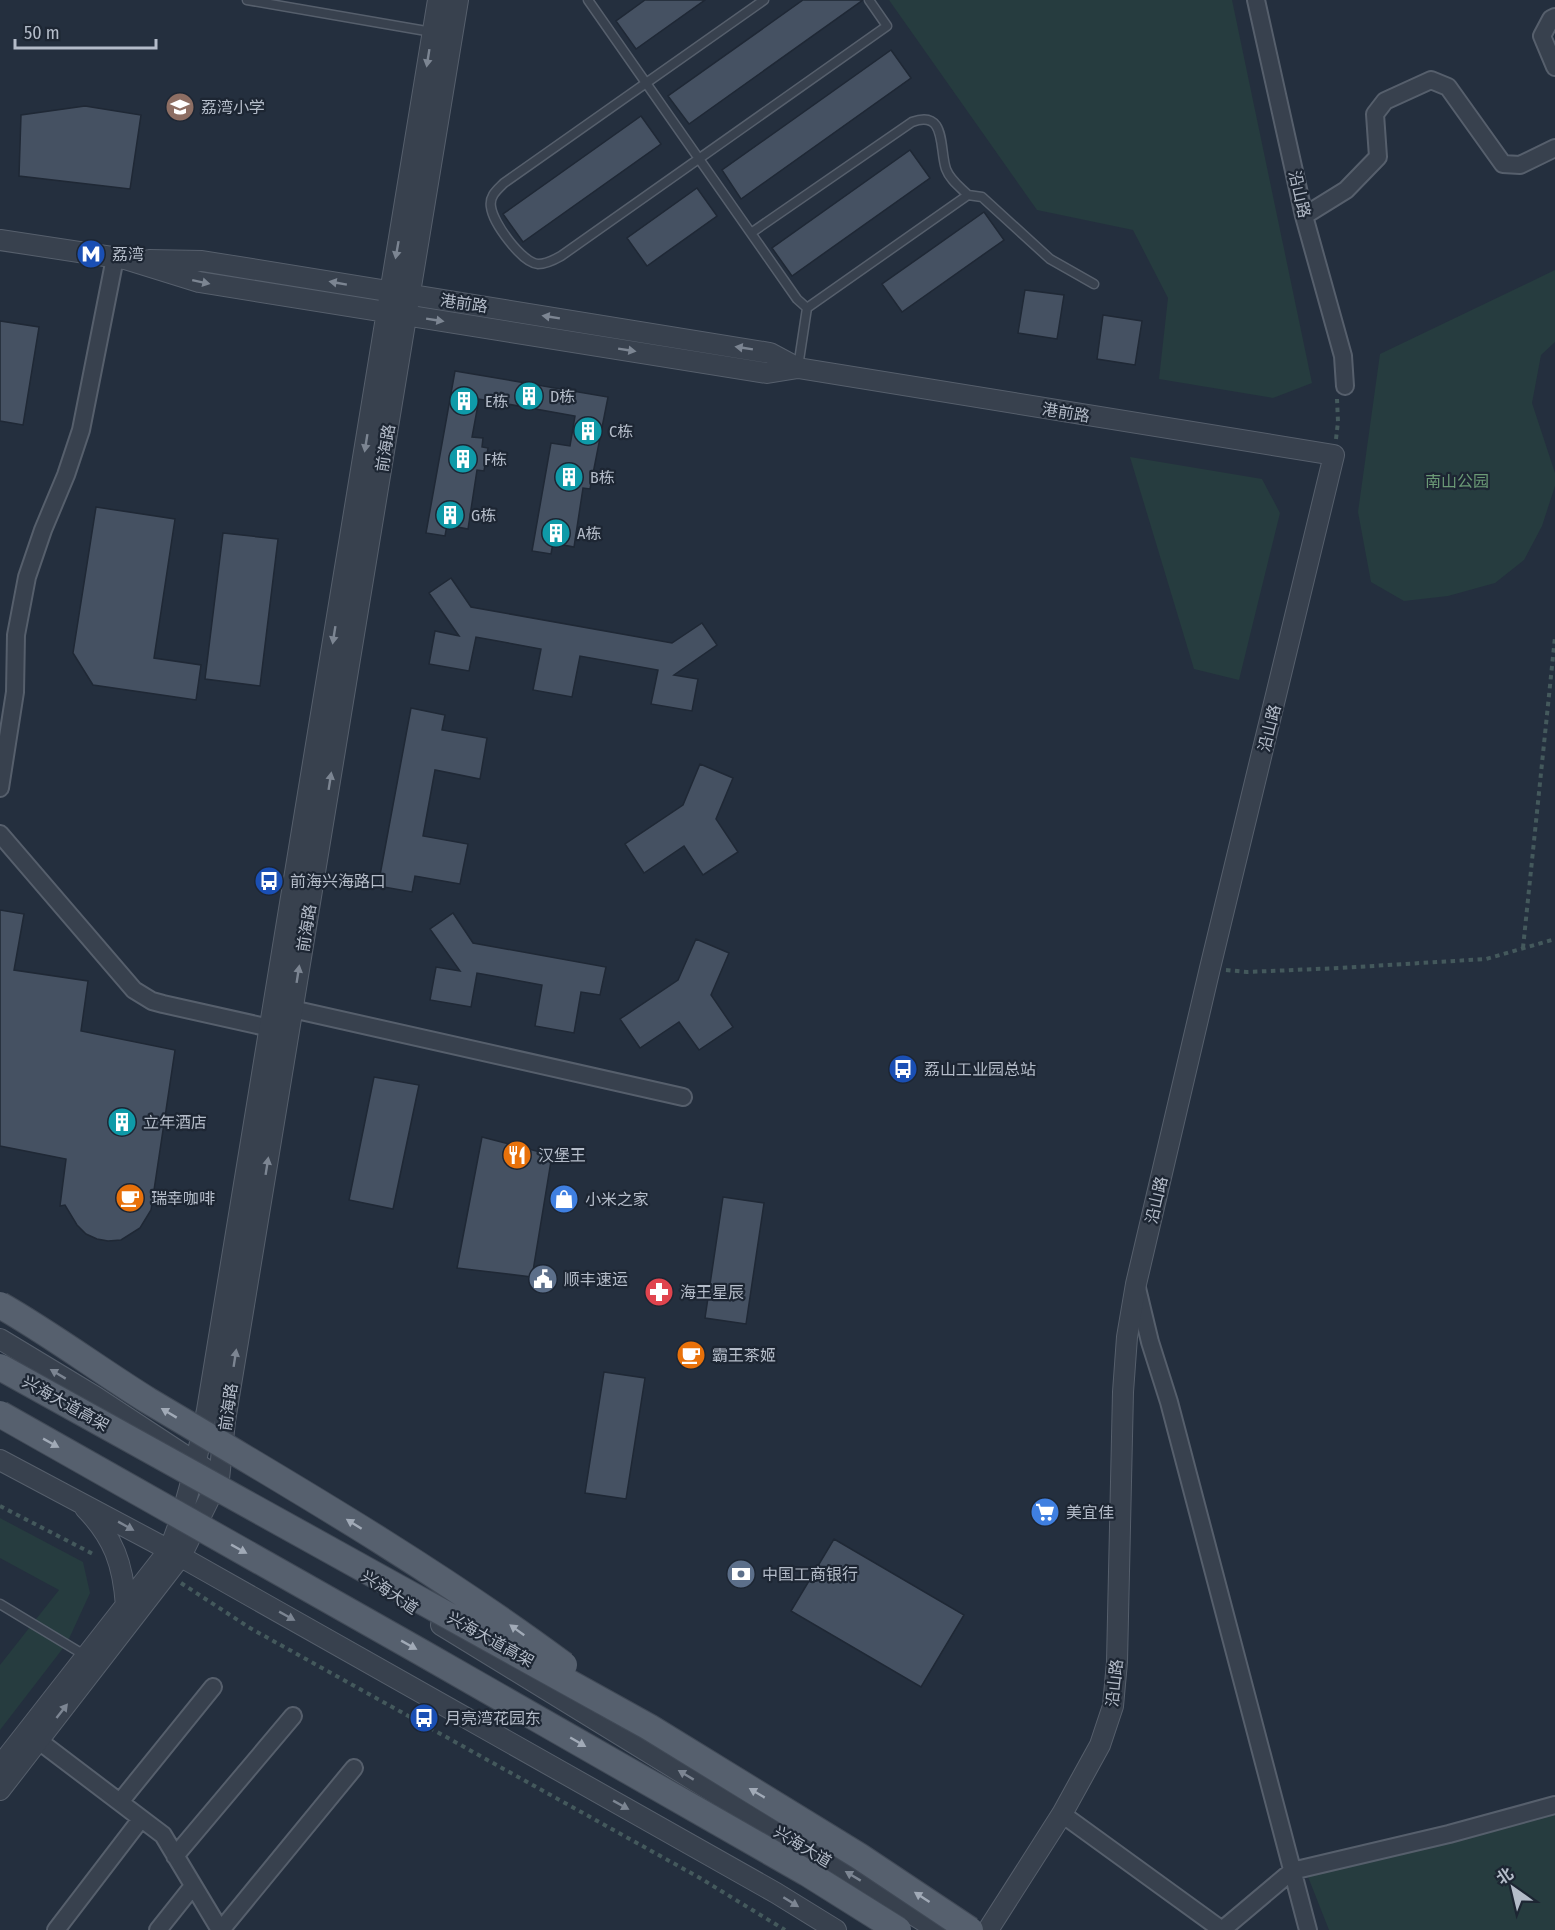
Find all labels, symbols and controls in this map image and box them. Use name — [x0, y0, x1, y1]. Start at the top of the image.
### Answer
scale bar — [15, 12, 156, 50]
text: 50 m — [24, 22, 60, 44]
one-way arrow — [424, 48, 433, 67]
school or university icon: 荔湾小学 — [164, 91, 196, 123]
place label: 荔湾小学 — [201, 98, 265, 117]
street label: 沿山路 — [1285, 169, 1314, 220]
metro station icon: 荔湾 — [75, 238, 107, 270]
one-way arrow — [392, 241, 401, 260]
place label: 荔湾 — [112, 245, 144, 264]
one-way arrow — [192, 277, 210, 287]
one-way arrow — [328, 279, 347, 288]
street label: 港前路 — [439, 291, 489, 316]
one-way arrow — [542, 312, 561, 321]
one-way arrow — [426, 315, 445, 324]
one-way arrow — [734, 344, 753, 353]
one-way arrow — [618, 346, 637, 355]
building icon: D栋 — [513, 380, 545, 412]
building icon: E栋 — [448, 385, 480, 417]
place label: D栋 — [550, 387, 575, 406]
place label: E栋 — [485, 392, 509, 411]
street label: 港前路 — [1041, 399, 1091, 426]
building icon: C栋 — [572, 415, 604, 447]
place label: C栋 — [609, 422, 633, 441]
street label: 前海路 — [372, 423, 399, 473]
one-way arrow — [361, 433, 370, 452]
building icon: F栋 — [447, 443, 479, 475]
place label: F栋 — [484, 450, 507, 469]
building icon: B栋 — [553, 461, 585, 493]
place label: B栋 — [590, 468, 615, 487]
park label: 南山公园 — [1425, 472, 1489, 491]
building icon: G栋 — [434, 499, 466, 531]
place label: G栋 — [471, 506, 496, 525]
building icon: A栋 — [540, 517, 572, 549]
place label: A栋 — [577, 524, 601, 543]
one-way arrow — [329, 626, 338, 645]
street label: 沿山路 — [1254, 703, 1285, 754]
one-way arrow — [326, 772, 335, 791]
bus stop icon: 前海兴海路口 — [253, 865, 285, 897]
place label: 前海兴海路口 — [290, 872, 386, 891]
street label: 前海路 — [293, 903, 320, 953]
one-way arrow — [294, 964, 303, 983]
bus stop icon: 荔山工业园总站 — [887, 1053, 919, 1085]
place label: 荔山工业园总站 — [924, 1060, 1036, 1079]
building icon: 立年酒店 — [106, 1106, 138, 1138]
place label: 立年酒店 — [143, 1113, 207, 1132]
restaurant icon: 汉堡王 — [501, 1139, 533, 1171]
place label: 汉堡王 — [538, 1146, 586, 1165]
one-way arrow — [263, 1156, 272, 1175]
street label: 沿山路 — [1142, 1175, 1171, 1226]
cafe icon: 瑞幸咖啡 — [114, 1182, 146, 1214]
shop icon: 小米之家 — [548, 1183, 580, 1215]
place label: 瑞幸咖啡 — [151, 1189, 215, 1208]
place label: 小米之家 — [585, 1190, 649, 1209]
public building icon: 顺丰速运 — [527, 1263, 559, 1295]
place label: 顺丰速运 — [564, 1270, 628, 1289]
pharmacy icon: 海王星辰 — [643, 1276, 675, 1308]
place label: 海王星辰 — [680, 1283, 744, 1302]
cafe icon: 霸王茶姬 — [675, 1339, 707, 1371]
place label: 霸王茶姬 — [712, 1346, 776, 1365]
one-way arrow — [231, 1349, 240, 1368]
one-way arrow — [50, 1368, 66, 1379]
street label: 兴海大道高架 — [19, 1372, 112, 1435]
street label: 前海路 — [216, 1382, 241, 1432]
one-way arrow — [161, 1407, 177, 1418]
one-way arrow — [43, 1438, 60, 1448]
supermarket icon: 美宜佳 — [1029, 1496, 1061, 1528]
place label: 美宜佳 — [1066, 1503, 1114, 1522]
one-way arrow — [346, 1519, 362, 1530]
one-way arrow — [118, 1521, 135, 1531]
one-way arrow — [231, 1544, 248, 1554]
bank icon: 中国工商银行 — [725, 1558, 757, 1590]
place label: 中国工商银行 — [762, 1565, 858, 1584]
street label: 兴海大道 — [358, 1567, 422, 1618]
street label: 兴海大道高架 — [444, 1608, 537, 1671]
one-way arrow — [279, 1611, 296, 1621]
one-way arrow — [510, 1625, 525, 1637]
one-way arrow — [401, 1640, 418, 1650]
street label: 沿山路 — [1103, 1658, 1126, 1708]
bus stop icon: 月亮湾花园东 — [408, 1702, 440, 1734]
one-way arrow — [55, 1703, 68, 1719]
place label: 月亮湾花园东 — [445, 1709, 541, 1728]
one-way arrow — [570, 1737, 587, 1747]
one-way arrow — [678, 1769, 694, 1780]
one-way arrow — [749, 1788, 765, 1799]
one-way arrow — [613, 1800, 630, 1810]
street label: 兴海大道 — [770, 1822, 835, 1871]
north arrow — [1483, 1858, 1543, 1918]
text: 北 — [1493, 1864, 1517, 1888]
one-way arrow — [845, 1871, 861, 1882]
one-way arrow — [914, 1891, 930, 1902]
one-way arrow — [782, 1896, 799, 1907]

